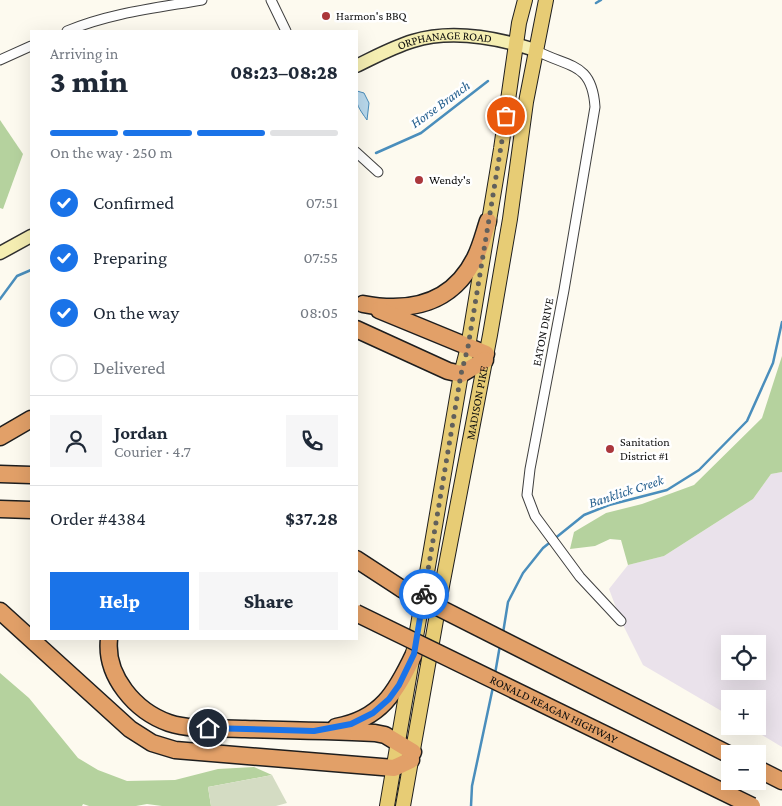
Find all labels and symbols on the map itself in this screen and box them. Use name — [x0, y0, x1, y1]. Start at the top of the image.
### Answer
place label: Harmon's BBQ — [336, 9, 408, 23]
marker: Harmon's BBQ — [320, 10, 332, 22]
street label: ORPHANAGE ROAD — [395, 28, 493, 53]
water label: Horse Branch — [407, 77, 473, 131]
pin — [485, 95, 527, 137]
place label: Wendy's — [429, 173, 471, 187]
marker: Wendy's — [413, 174, 425, 186]
street label: EATON DRIVE — [530, 296, 557, 367]
street label: MADISON PIKE — [463, 364, 491, 441]
place label: Sanitation District #1 — [620, 435, 670, 463]
marker: Sanitation District #1 — [604, 443, 616, 455]
water label: Banklick Creek — [587, 471, 666, 511]
courier — [399, 569, 449, 619]
street label: RONALD REAGAN HIGHWAY — [488, 672, 620, 747]
pin — [187, 707, 229, 749]

